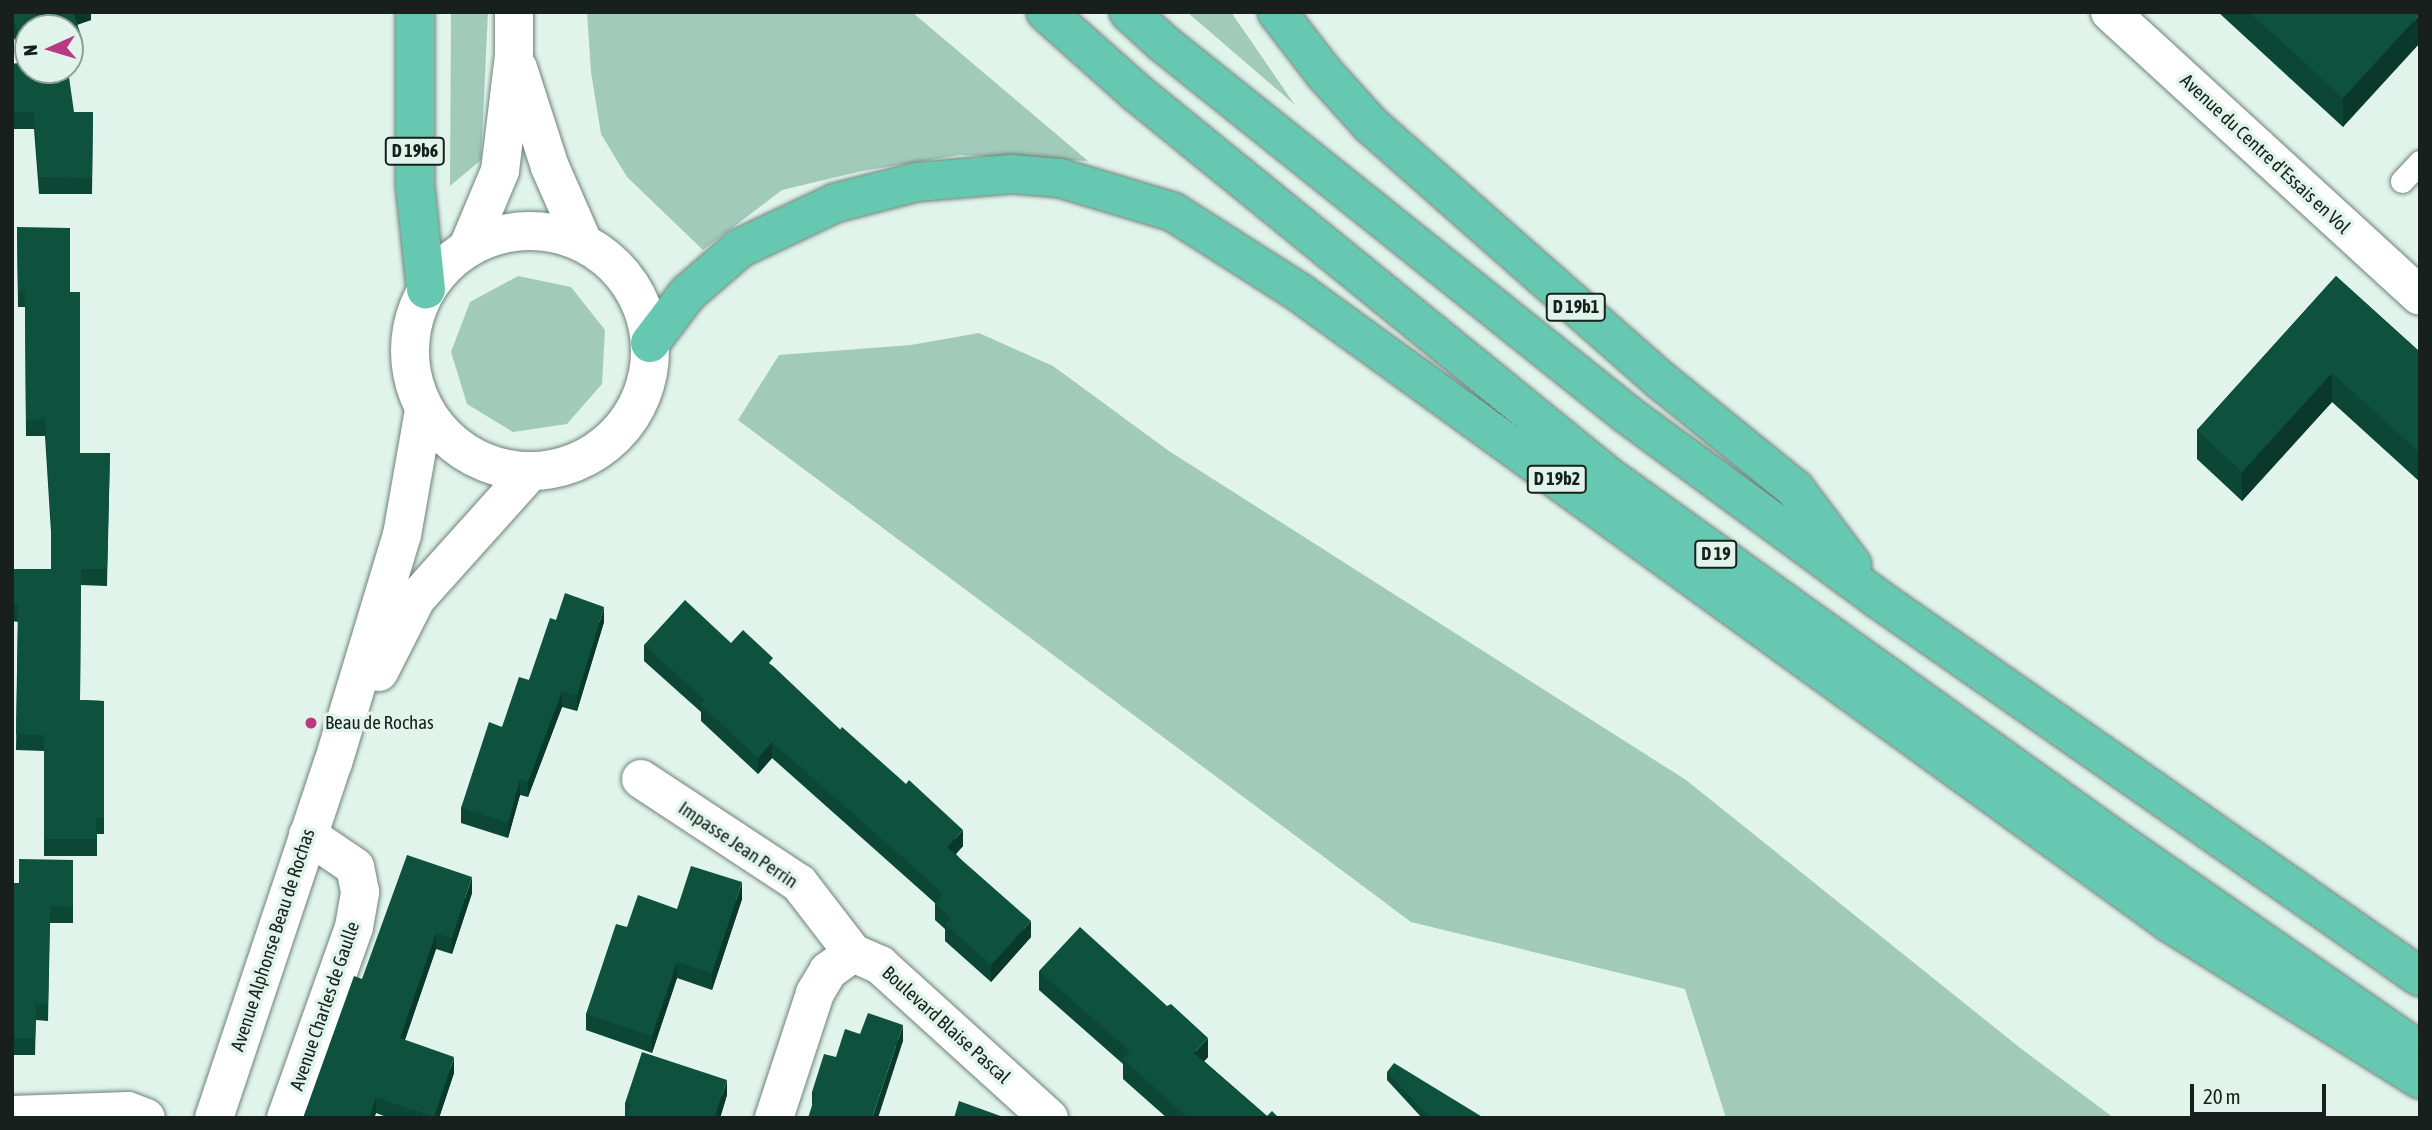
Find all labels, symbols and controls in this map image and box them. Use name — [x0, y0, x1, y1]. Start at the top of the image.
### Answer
north arrow — [14, 14, 84, 84]
text: N — [19, 44, 41, 57]
street label: Avenue du Centre d'Essais en Vol — [2175, 69, 2355, 239]
road number: D 19b6 — [384, 136, 446, 166]
road number: D 19b1 — [1544, 292, 1608, 321]
road number: D 19b2 — [1526, 464, 1588, 494]
road number: D 19 — [1693, 540, 1739, 568]
place label: Beau de Rochas — [325, 712, 434, 734]
marker: Beau de Rochas — [303, 715, 319, 731]
street label: Impasse Jean Perrin — [674, 797, 802, 893]
street label: Avenue Alphonse Beau de Rochas — [226, 826, 320, 1054]
street label: Avenue Charles de Gaulle — [285, 919, 365, 1093]
street label: Boulevard Blaise Pascal — [877, 961, 1015, 1089]
scale bar — [2194, 1070, 2330, 1114]
text: 20 m — [2203, 1084, 2241, 1108]

